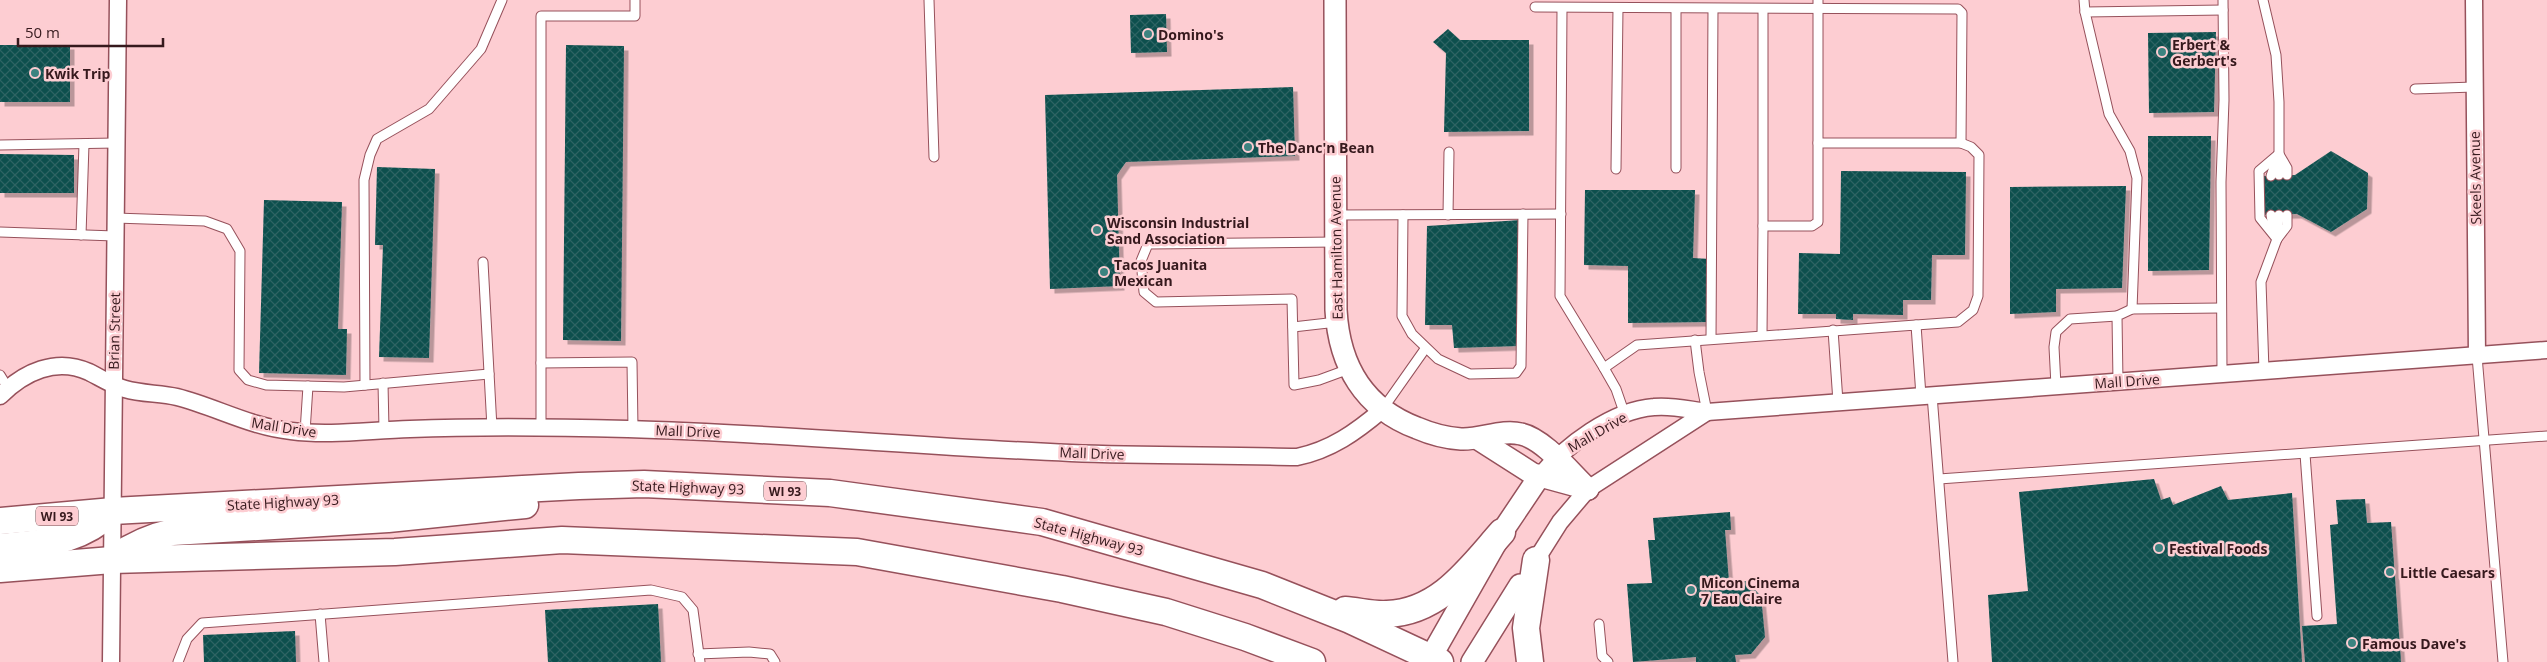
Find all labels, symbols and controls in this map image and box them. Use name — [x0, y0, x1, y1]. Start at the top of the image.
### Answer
scale bar — [18, 15, 162, 47]
text: 50 m — [25, 22, 60, 42]
place label: Domino's — [1158, 25, 1224, 44]
marker: Domino's — [1142, 28, 1154, 40]
place label: Erbert & Gerbert's — [2172, 35, 2237, 70]
marker: Erbert & Gerbert's — [2156, 46, 2168, 58]
place label: Kwik Trip — [45, 64, 111, 83]
marker: Kwik Trip — [29, 67, 41, 79]
street label: Skeels Avenue — [2465, 131, 2485, 225]
place label: The Danc'n Bean — [1258, 138, 1374, 157]
marker: The Danc'n Bean — [1242, 141, 1254, 153]
street label: East Hamilton Avenue — [1325, 176, 1347, 320]
place label: Wisconsin Industrial Sand Association — [1107, 213, 1249, 248]
marker: Wisconsin Industrial Sand Association — [1091, 224, 1103, 236]
place label: Tacos Juanita Mexican — [1114, 255, 1207, 290]
marker: Tacos Juanita Mexican — [1098, 266, 1110, 278]
street label: Brian Street — [104, 292, 124, 370]
street label: Mall Drive — [2094, 369, 2160, 393]
street label: Mall Drive — [1564, 407, 1630, 457]
street label: Mall Drive — [250, 413, 318, 442]
street label: Mall Drive — [655, 420, 721, 442]
street label: Mall Drive — [1059, 442, 1125, 464]
street label: State Highway 93 — [632, 476, 744, 498]
road number: WI 93 — [764, 482, 806, 501]
street label: State Highway 93 — [226, 490, 340, 514]
road number: WI 93 — [36, 506, 78, 526]
street label: State Highway 93 — [1032, 512, 1146, 560]
place label: Festival Foods — [2169, 539, 2267, 558]
marker: Festival Foods — [2153, 542, 2165, 554]
place label: Little Caesars — [2400, 563, 2495, 582]
marker: Little Caesars — [2384, 566, 2396, 578]
place label: Micon Cinema 7 Eau Claire — [1701, 573, 1800, 608]
marker: Micon Cinema 7 Eau Claire — [1685, 584, 1697, 596]
place label: Famous Dave's — [2362, 634, 2466, 653]
marker: Famous Dave's — [2346, 637, 2358, 649]

